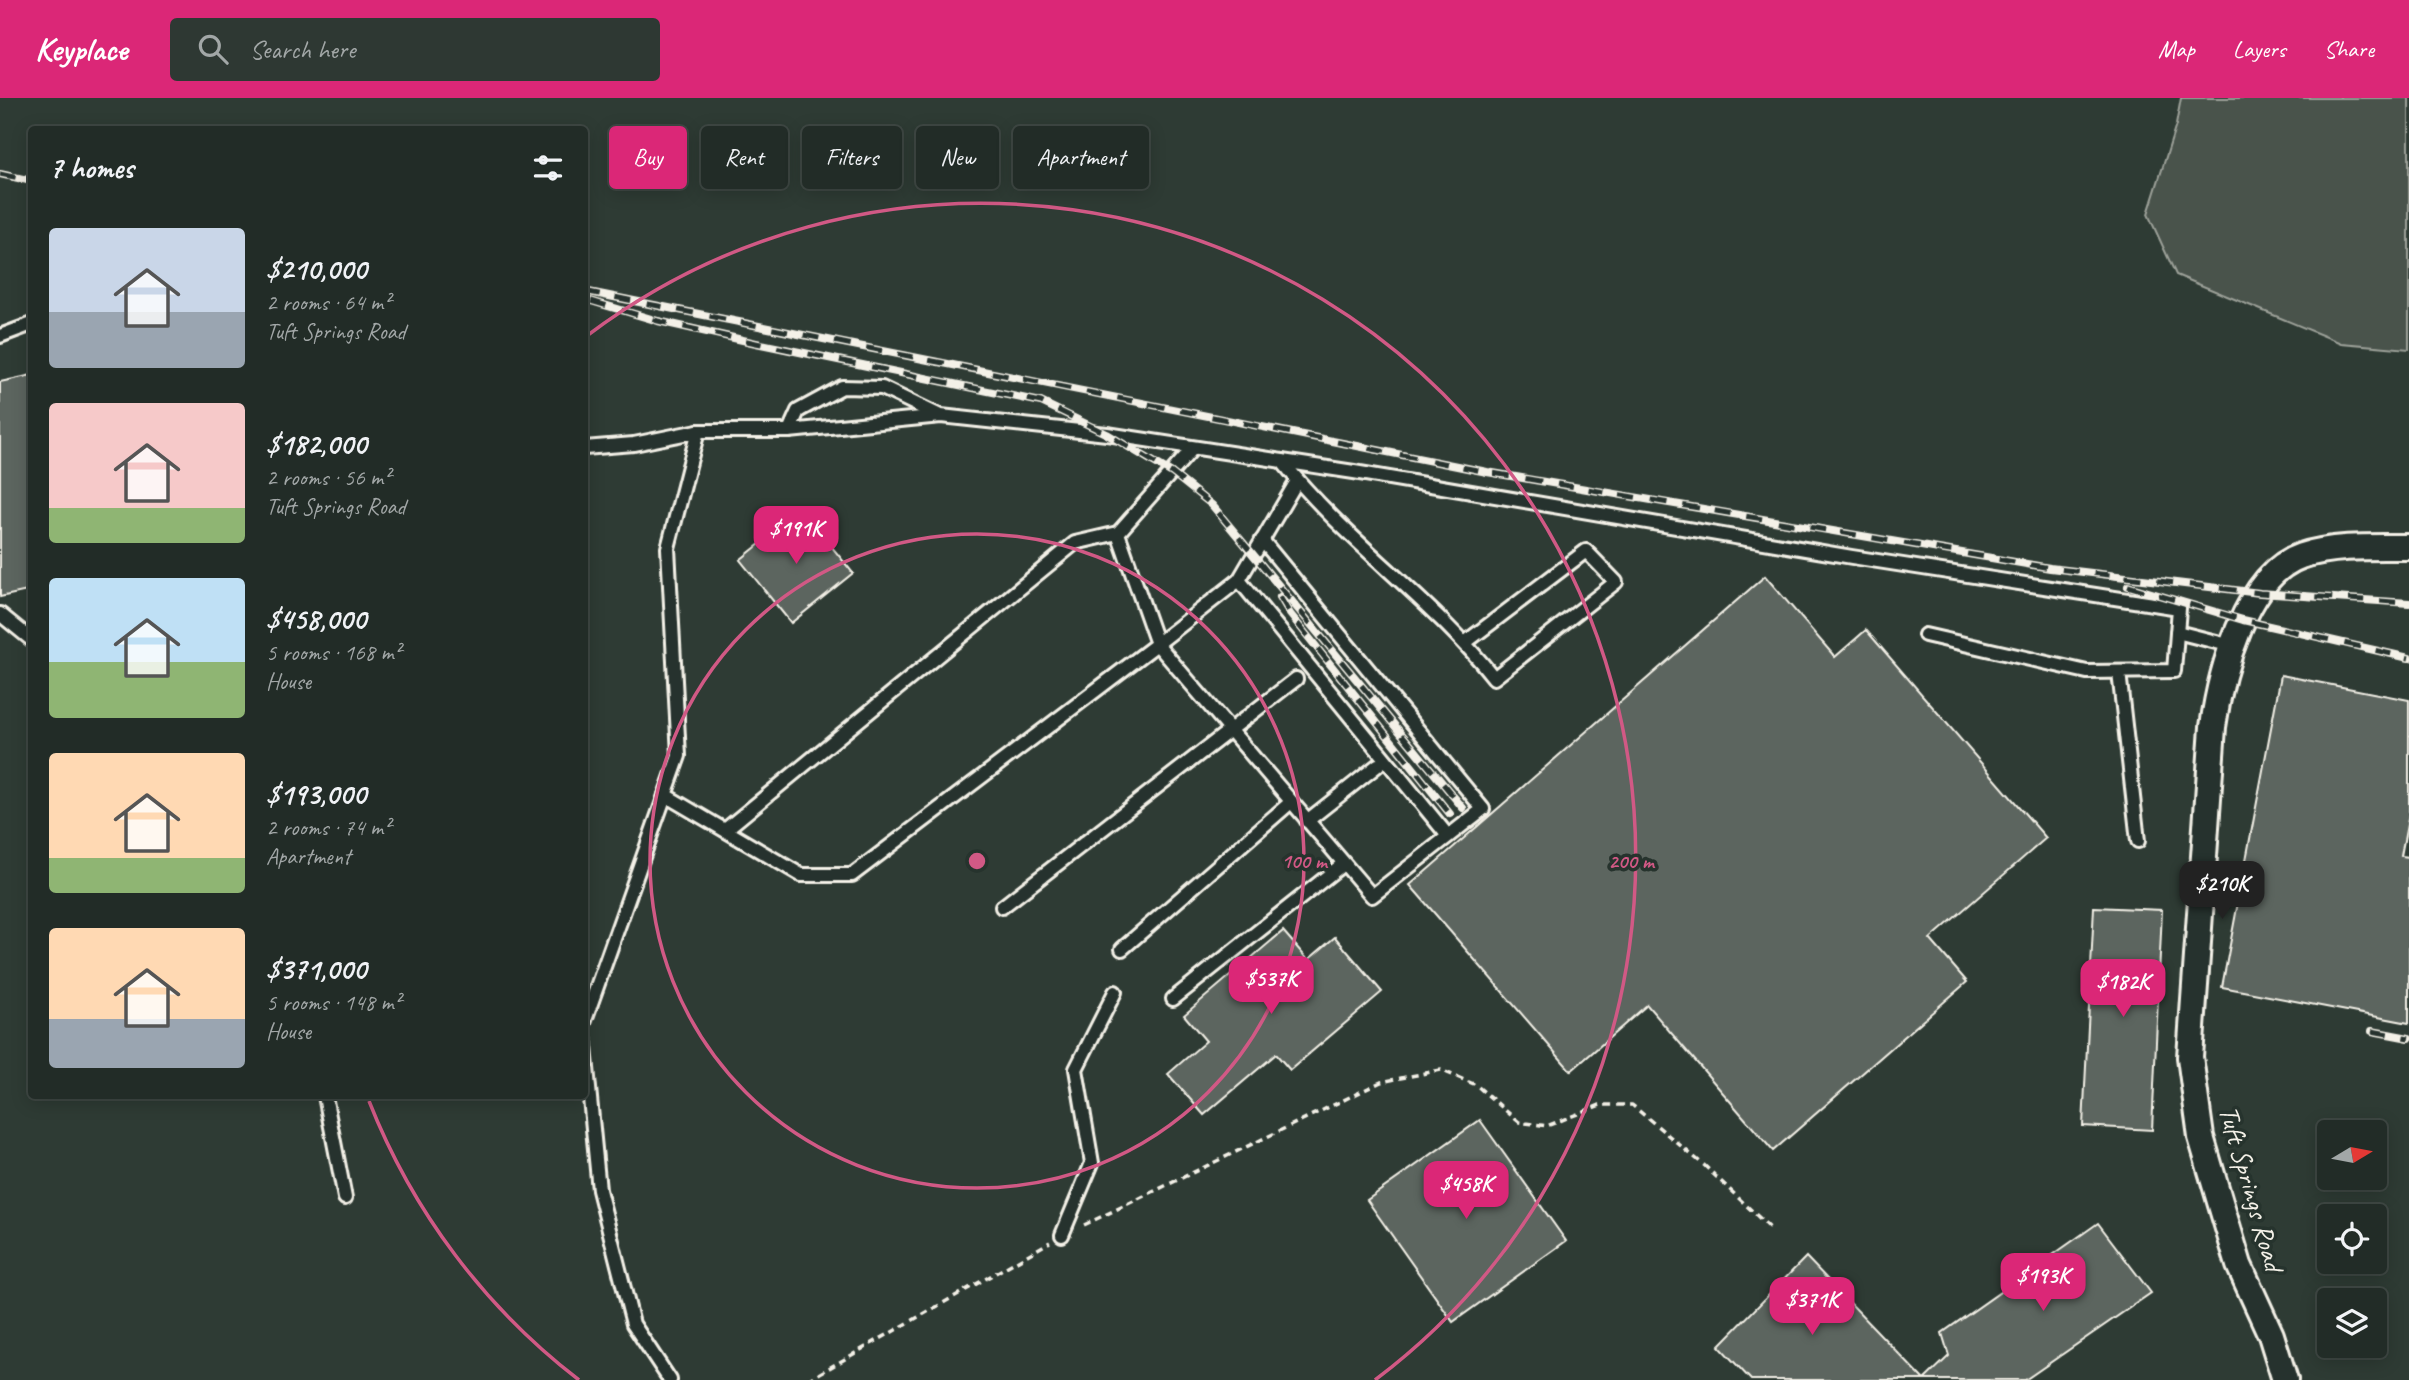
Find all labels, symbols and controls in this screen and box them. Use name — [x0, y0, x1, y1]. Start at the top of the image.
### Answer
search box — [170, 18, 660, 81]
text: Keyplace — [35, 28, 128, 70]
icon: search — [194, 30, 232, 68]
text: Search here — [250, 33, 356, 66]
text: Map — [2158, 34, 2195, 64]
text: Layers — [2233, 34, 2286, 64]
text: Share — [2324, 34, 2374, 64]
chip: Buy — [609, 126, 687, 189]
chip: Rent — [701, 126, 788, 189]
chip: Filters — [802, 126, 902, 189]
chip: New — [916, 126, 999, 189]
chip: Apartment — [1013, 126, 1149, 189]
text: 7 homes — [49, 149, 134, 187]
icon: filters — [529, 149, 567, 187]
text: $210,000 — [266, 250, 366, 288]
icon: home — [105, 256, 189, 340]
text: 2 rooms · 64 m² — [266, 288, 390, 317]
text: Tuft Springs Road — [266, 317, 406, 346]
text: $182,000 — [266, 425, 366, 463]
icon: home — [105, 431, 189, 515]
text: 2 rooms · 56 m² — [266, 463, 390, 492]
text: Tuft Springs Road — [266, 492, 406, 521]
pin: $191K — [747, 506, 845, 566]
text: $191K — [770, 514, 822, 543]
text: $458,000 — [266, 600, 366, 638]
icon: home — [105, 606, 189, 690]
text: 5 rooms · 168 m² — [266, 638, 401, 667]
text: House — [266, 667, 311, 696]
text: $193,000 — [266, 775, 366, 813]
icon: home — [105, 781, 189, 865]
text: 2 rooms · 74 m² — [266, 813, 390, 842]
text: Apartment — [266, 842, 351, 871]
text: 100 m — [1281, 848, 1329, 874]
text: 200 m — [1608, 848, 1656, 874]
centre of rings — [965, 849, 989, 873]
pin: $210K — [2173, 862, 2271, 921]
text: $210K — [2195, 869, 2249, 898]
text: $371,000 — [266, 950, 366, 988]
icon: home — [105, 956, 189, 1040]
pin: $537K — [1222, 956, 1320, 1016]
pin: $182K — [2074, 960, 2172, 1019]
text: $537K — [1245, 964, 1297, 993]
text: $182K — [2096, 967, 2150, 996]
text: 5 rooms · 148 m² — [266, 988, 401, 1017]
text: House — [266, 1017, 311, 1046]
street label: Tuft Springs Road — [2211, 1102, 2293, 1278]
north arrow — [2317, 1120, 2387, 1190]
map controls — [2317, 1120, 2387, 1358]
pin: $458K — [1417, 1162, 1515, 1221]
text: $458K — [1440, 1169, 1492, 1198]
button: locate — [2317, 1204, 2387, 1274]
pin: $193K — [1994, 1254, 2092, 1313]
text: $193K — [2017, 1261, 2069, 1290]
pin: $371K — [1763, 1278, 1861, 1337]
text: $371K — [1786, 1285, 1839, 1314]
button: layers — [2317, 1288, 2387, 1358]

